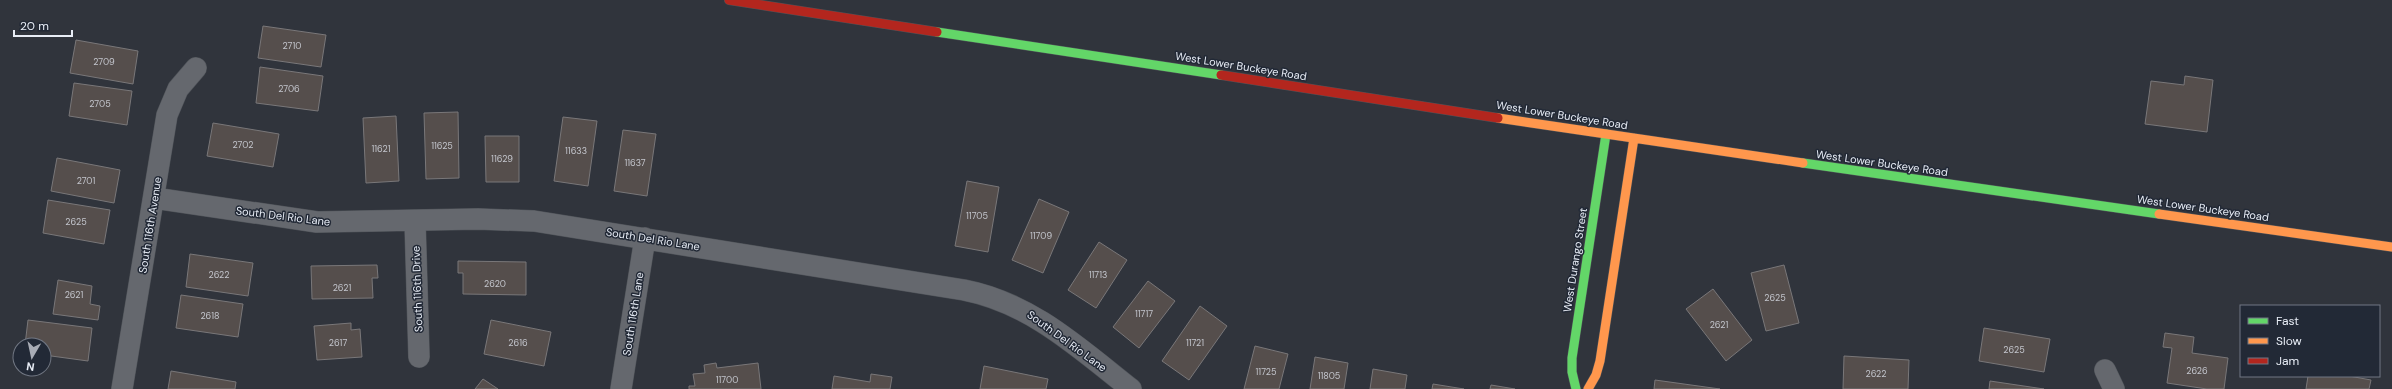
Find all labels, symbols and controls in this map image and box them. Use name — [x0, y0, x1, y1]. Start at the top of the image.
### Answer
scale bar — [14, 12, 72, 38]
text: 20 m — [20, 18, 49, 34]
house number: 2710 — [283, 40, 301, 52]
street label: West Lower Buckeye Road — [1174, 49, 1308, 83]
house number: 2709 — [93, 56, 115, 68]
house number: 2706 — [278, 83, 300, 95]
house number: 2705 — [89, 98, 111, 110]
street label: West Lower Buckeye Road — [1495, 98, 1629, 132]
house number: 2702 — [233, 139, 253, 151]
house number: 11625 — [431, 140, 453, 152]
house number: 11621 — [371, 143, 391, 155]
house number: 11633 — [565, 145, 587, 157]
street label: West Lower Buckeye Road — [1815, 147, 1949, 179]
house number: 11629 — [491, 153, 513, 165]
house number: 11637 — [624, 157, 646, 169]
house number: 2701 — [77, 175, 96, 187]
street label: South 116th Avenue — [135, 176, 165, 274]
street label: West Lower Buckeye Road — [2136, 192, 2270, 224]
street label: South Del Rio Lane — [235, 203, 331, 229]
street label: West Durango Street — [1560, 207, 1590, 313]
house number: 11705 — [966, 210, 988, 222]
house number: 2625 — [65, 216, 87, 228]
street label: South Del Rio Lane — [605, 225, 701, 253]
house number: 11709 — [1030, 230, 1052, 242]
street label: South 116th Drive — [409, 246, 425, 332]
house number: 2622 — [209, 269, 229, 281]
house number: 11713 — [1089, 269, 1107, 281]
street label: South 116th Lane — [619, 271, 647, 357]
house number: 2620 — [484, 278, 506, 290]
house number: 2621 — [333, 282, 351, 294]
house number: 2621 — [65, 289, 83, 301]
house number: 2625 — [1764, 292, 1786, 304]
legend — [2240, 305, 2380, 377]
street label: South Del Rio Lane — [1024, 307, 1110, 375]
house number: 11717 — [1135, 308, 1153, 320]
house number: 2618 — [200, 310, 220, 322]
text: Fast — [2276, 313, 2299, 329]
house number: 2621 — [1710, 319, 1728, 331]
text: Slow — [2276, 333, 2302, 349]
north arrow — [12, 337, 52, 377]
house number: 2617 — [329, 337, 347, 349]
house number: 2616 — [508, 337, 528, 349]
house number: 11721 — [1186, 337, 1204, 349]
house number: 2625 — [2003, 344, 2025, 356]
text: Jam — [2276, 353, 2299, 369]
text: N — [25, 359, 35, 374]
house number: 2626 — [2186, 365, 2208, 377]
house number: 11725 — [1256, 366, 1276, 378]
house number: 2622 — [1866, 368, 1886, 380]
house number: 11805 — [1318, 370, 1340, 382]
house number: 11700 — [716, 374, 738, 386]

